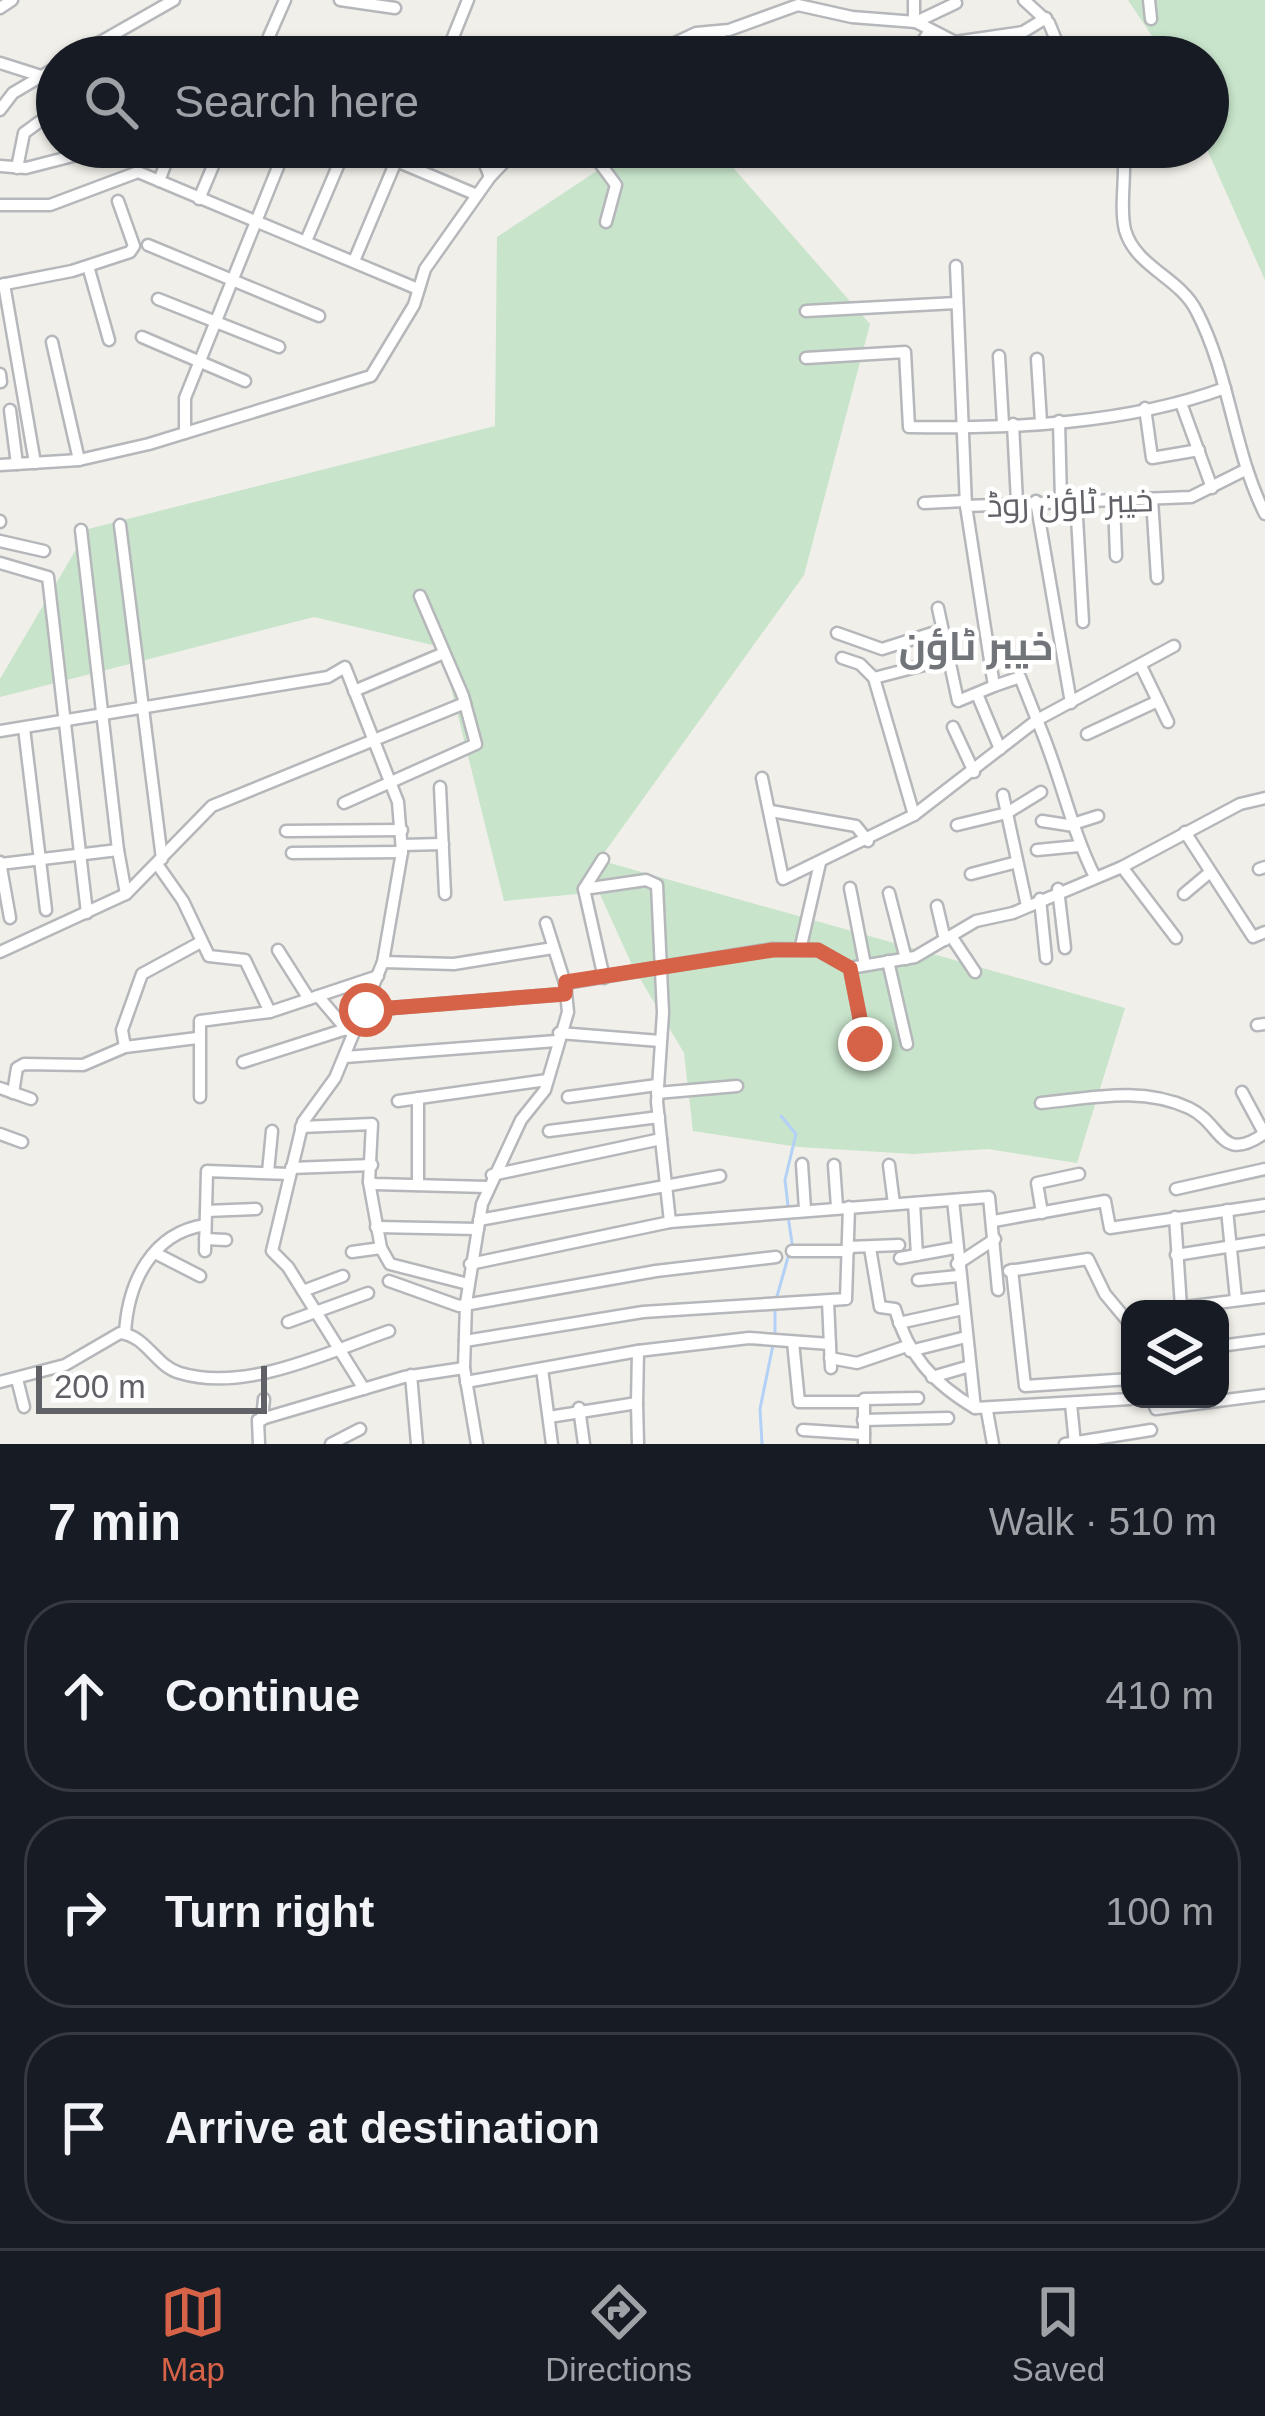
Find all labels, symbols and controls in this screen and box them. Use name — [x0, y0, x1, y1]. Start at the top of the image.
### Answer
search box — [36, 36, 1229, 168]
icon: search — [78, 69, 144, 135]
text: Search here — [174, 76, 419, 127]
street label: خیبر ٹاؤن روڈ — [986, 481, 1154, 525]
district label: خیبر ٹاؤن — [899, 625, 1053, 670]
route start — [339, 983, 393, 1037]
route end — [838, 1017, 892, 1071]
map controls — [1121, 1300, 1229, 1408]
button: layers — [1121, 1300, 1229, 1408]
scale bar — [36, 1360, 267, 1413]
text: 200 m — [54, 1368, 146, 1405]
text: 7 min — [48, 1494, 181, 1551]
text: Walk · 510 m — [989, 1500, 1217, 1543]
icon: ahead — [51, 1663, 117, 1729]
text: Continue — [165, 1670, 360, 1721]
text: 410 m — [1106, 1674, 1214, 1717]
icon: right — [51, 1879, 117, 1945]
text: Turn right — [165, 1886, 374, 1937]
text: 100 m — [1106, 1890, 1214, 1933]
icon: arrive — [51, 2095, 117, 2161]
text: Arrive at destination — [165, 2102, 600, 2153]
tab: Map — [160, 2279, 226, 2389]
tab: Directions — [545, 2279, 692, 2389]
tab: Saved — [1012, 2279, 1105, 2389]

